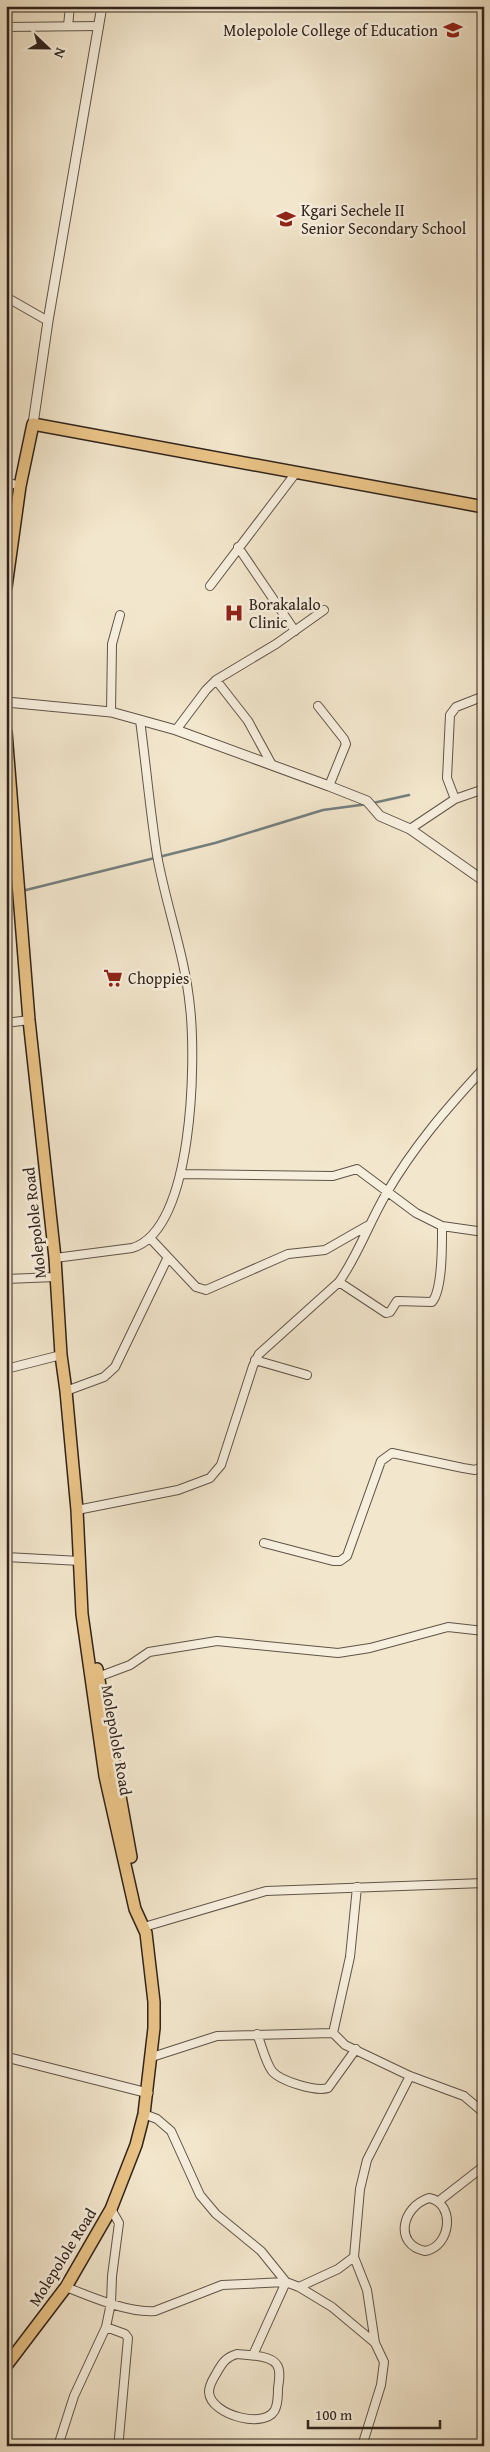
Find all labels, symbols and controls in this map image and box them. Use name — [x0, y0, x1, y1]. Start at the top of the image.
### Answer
place label: Molepolole College of Education — [223, 18, 438, 42]
school or university icon: Molepolole College of Education — [442, 19, 464, 41]
north arrow — [22, 22, 72, 72]
text: N — [49, 45, 71, 62]
place label: Kgari Sechele II Senior Secondary School — [301, 198, 467, 240]
school or university icon: Kgari Sechele II Senior Secondary School — [275, 208, 297, 230]
place label: Borakalalo Clinic — [249, 592, 321, 634]
hospital icon: Borakalalo Clinic — [223, 602, 245, 624]
place label: Choppies — [128, 966, 189, 990]
supermarket icon: Choppies — [102, 967, 124, 989]
street label: Molepolole Road — [16, 1166, 52, 1280]
street label: Molepolole Road — [95, 1683, 139, 1798]
street label: Molepolole Road — [22, 2203, 102, 2311]
scale bar — [308, 2397, 440, 2429]
text: 100 m — [315, 2404, 353, 2425]

